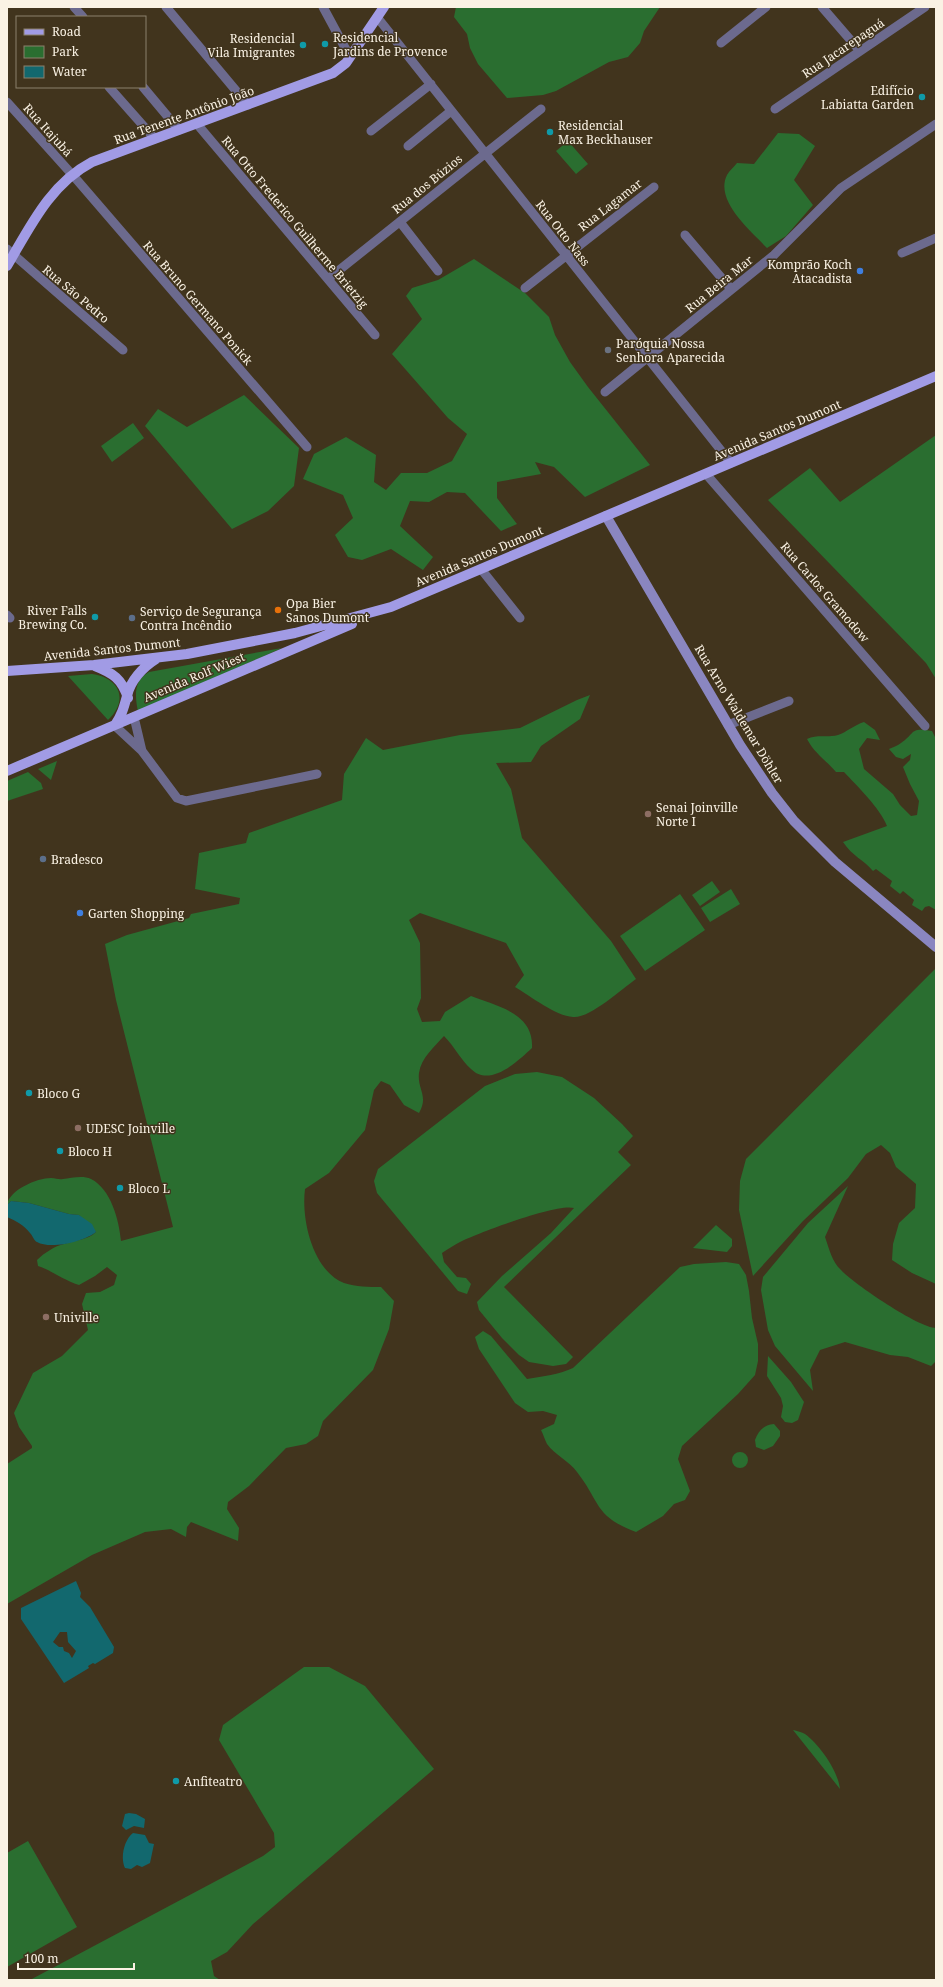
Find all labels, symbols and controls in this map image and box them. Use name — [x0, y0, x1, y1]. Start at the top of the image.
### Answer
street label: Rua Jacarepaguá — [798, 14, 888, 82]
legend — [16, 16, 146, 88]
text: Road — [52, 23, 82, 40]
place label: Residencial Jardins de Provence — [332, 29, 447, 60]
place label: Residencial Vila Imigrantes — [207, 30, 295, 61]
marker: Residencial Jardins de Provence — [320, 39, 330, 49]
marker: Residencial Vila Imigrantes — [298, 40, 308, 50]
text: Park — [52, 43, 80, 60]
text: Water — [52, 63, 87, 80]
street label: Rua Tenente Antônio João — [112, 82, 257, 148]
place label: Edifício Labiatta Garden — [821, 82, 914, 113]
marker: Edifício Labiatta Garden — [917, 92, 927, 102]
street label: Rua Itajubá — [20, 100, 77, 160]
place label: Residencial Max Beckhauser — [558, 117, 653, 148]
marker: Residencial Max Beckhauser — [545, 127, 555, 137]
street label: Rua Otto Frederico Guilherme Brietzig — [218, 132, 373, 312]
street label: Rua dos Búzios — [388, 150, 466, 218]
street label: Rua Lagamar — [575, 175, 646, 235]
street label: Rua Otto Nass — [532, 196, 594, 270]
street label: Rua Bruno Germano Ponick — [139, 237, 257, 369]
street label: Rua Beira Mar — [682, 251, 757, 317]
place label: Komprão Koch Atacadista — [767, 256, 852, 287]
street label: Rua São Pedro — [39, 261, 113, 327]
marker: Komprão Koch Atacadista — [855, 266, 865, 276]
place label: Paróquia Nossa Senhora Aparecida — [616, 335, 725, 366]
marker: Paróquia Nossa Senhora Aparecida — [603, 345, 613, 355]
street label: Avenida Santos Dumont — [711, 395, 843, 465]
street label: Avenida Santos Dumont — [413, 521, 545, 591]
street label: Rua Carlos Gramodow — [777, 538, 874, 646]
place label: Opa Bier Sanos Dumont — [286, 595, 369, 626]
place label: River Falls Brewing Co. — [18, 602, 87, 633]
place label: Serviço de Segurança Contra Incêndio — [140, 603, 262, 634]
marker: Opa Bier Sanos Dumont — [273, 605, 283, 615]
marker: River Falls Brewing Co. — [90, 612, 100, 622]
marker: Serviço de Segurança Contra Incêndio — [127, 613, 137, 623]
street label: Avenida Santos Dumont — [43, 633, 181, 665]
street label: Rua Arno Waldemar Döhler — [691, 641, 787, 787]
street label: Avenida Rolf Wiest — [141, 648, 247, 706]
place label: Senai Joinville Norte I — [656, 799, 738, 830]
marker: Senai Joinville Norte I — [643, 809, 653, 819]
place label: Bradesco — [51, 851, 103, 868]
marker: Bradesco — [38, 854, 48, 864]
place label: Garten Shopping — [88, 905, 185, 922]
marker: Garten Shopping — [75, 908, 85, 918]
place label: Bloco G — [37, 1085, 80, 1102]
marker: Bloco G — [24, 1088, 34, 1098]
place label: UDESC Joinville — [86, 1120, 175, 1137]
marker: UDESC Joinville — [73, 1123, 83, 1133]
place label: Bloco H — [68, 1143, 112, 1160]
marker: Bloco H — [55, 1146, 65, 1156]
place label: Bloco L — [128, 1180, 170, 1197]
marker: Bloco L — [115, 1183, 125, 1193]
place label: Univille — [54, 1309, 99, 1326]
marker: Univille — [41, 1312, 51, 1322]
place label: Anfiteatro — [184, 1773, 242, 1790]
marker: Anfiteatro — [171, 1776, 181, 1786]
scale bar — [18, 1945, 134, 1971]
text: 100 m — [24, 1950, 59, 1967]

